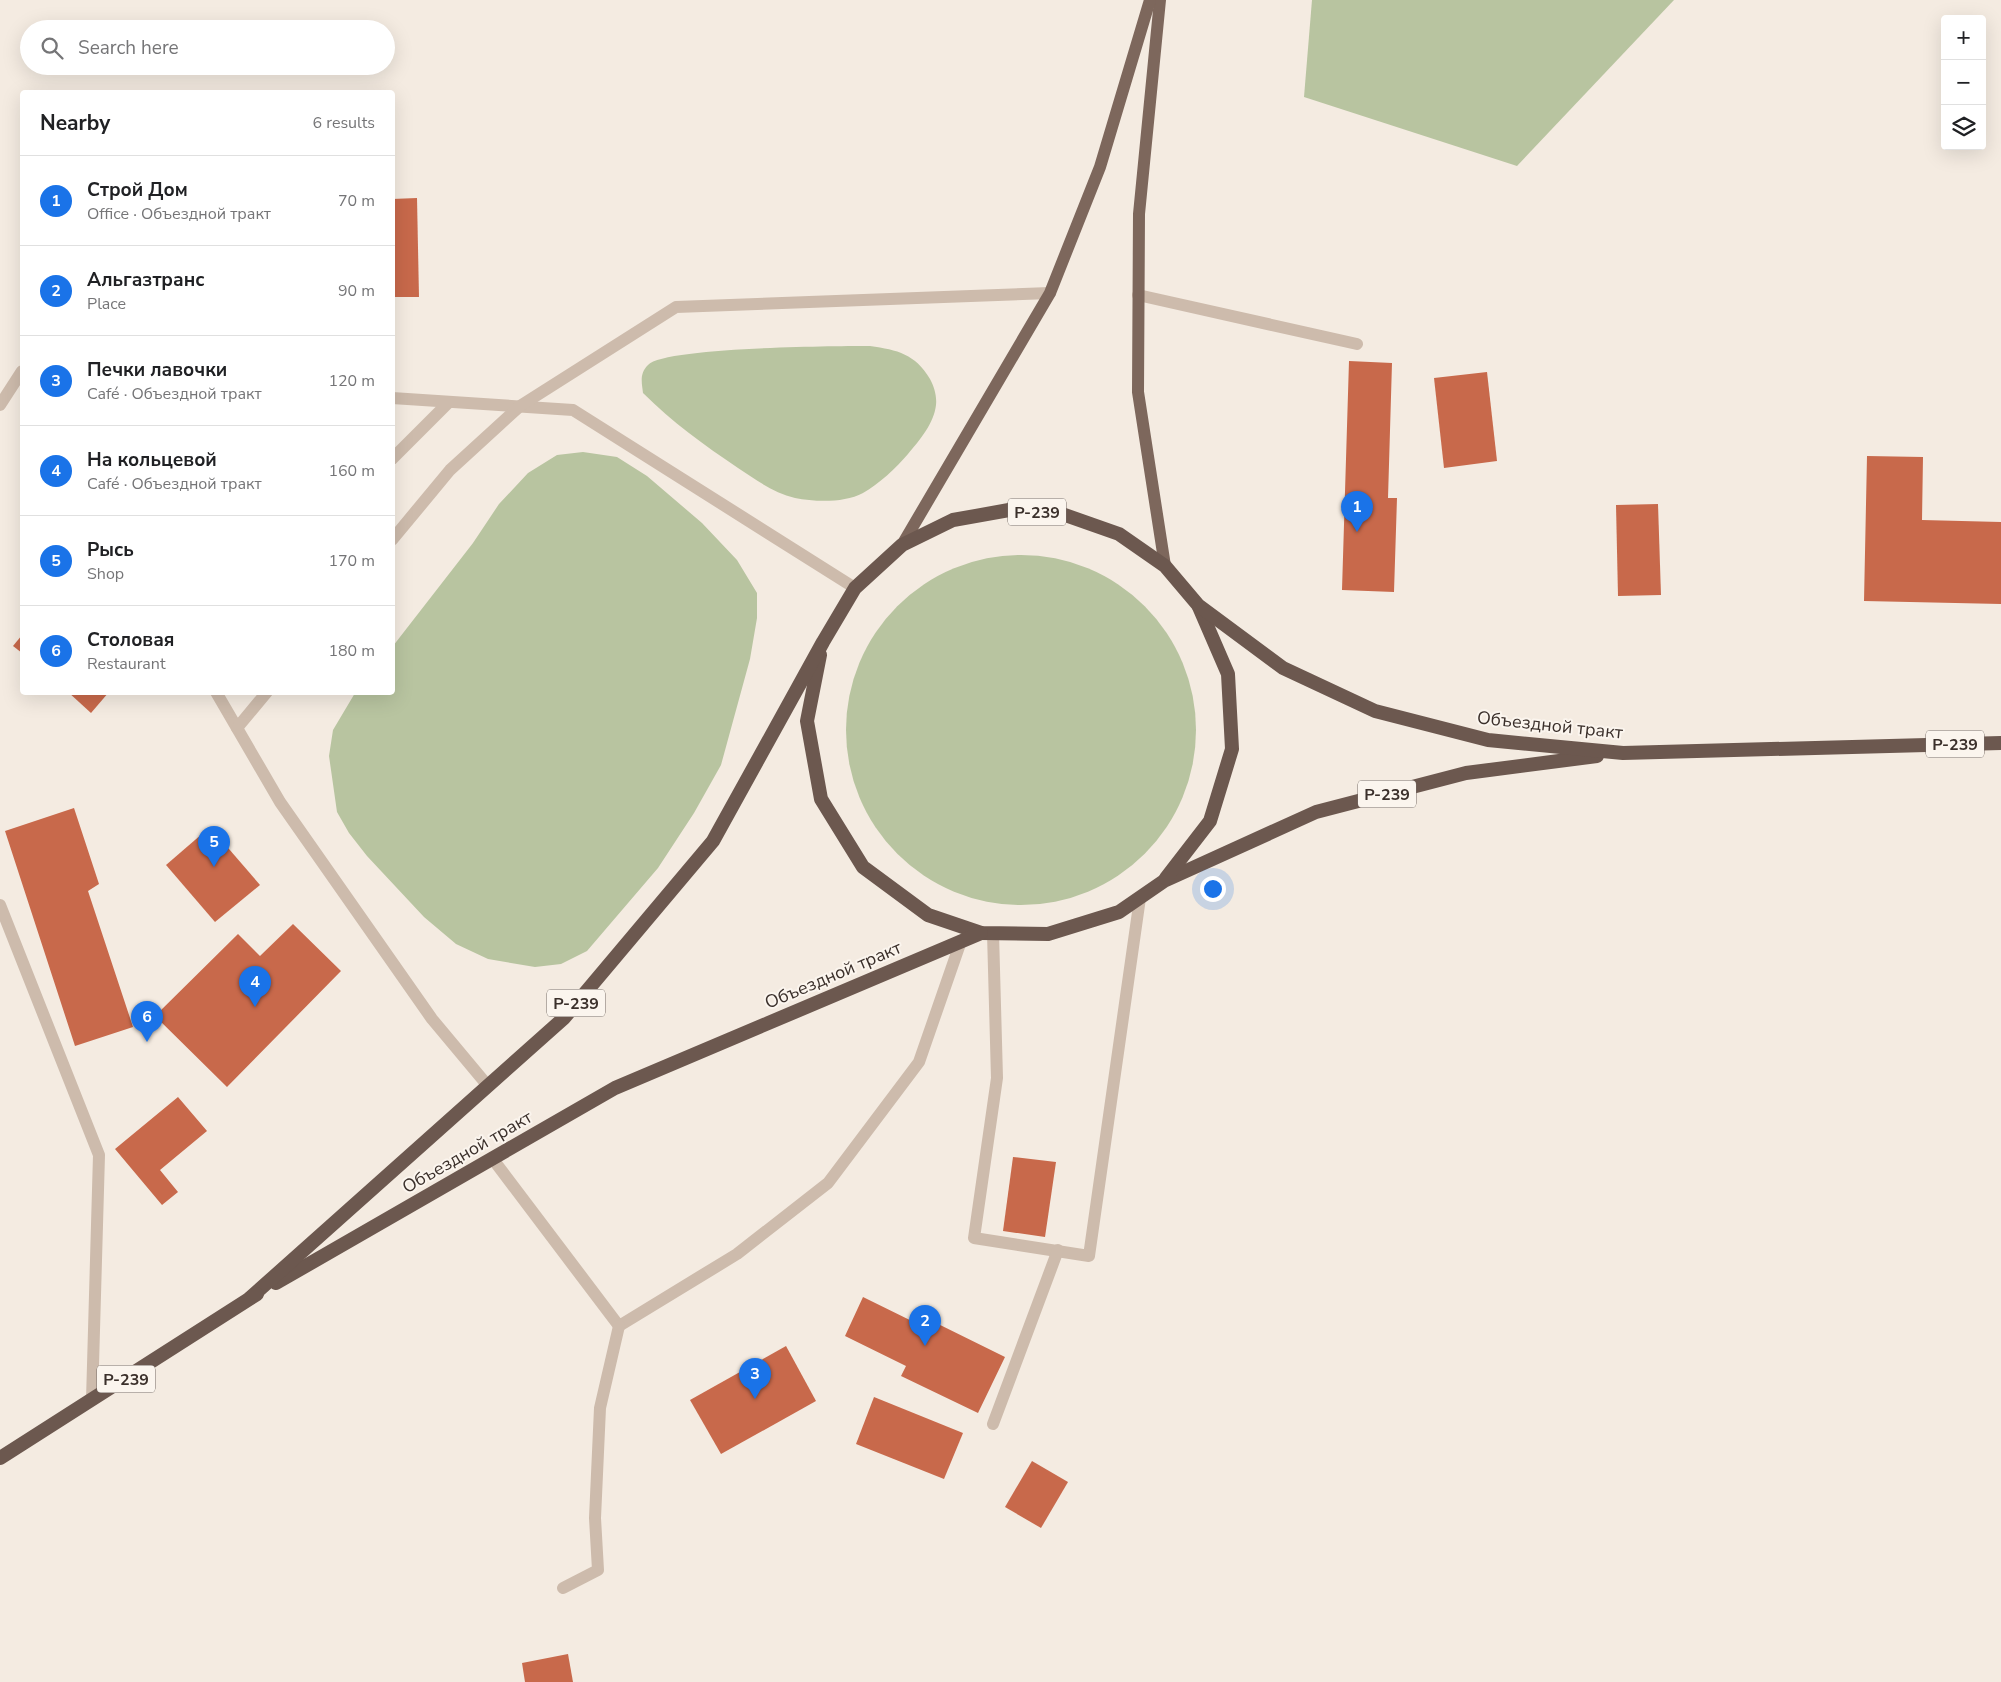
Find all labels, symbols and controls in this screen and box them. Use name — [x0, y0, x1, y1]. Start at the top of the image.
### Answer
map controls — [1941, 15, 1986, 150]
button: + — [1941, 15, 1986, 60]
search box — [20, 20, 395, 75]
icon: search — [38, 34, 66, 62]
text: Search here — [78, 35, 179, 61]
button: − — [1941, 60, 1986, 105]
button: layers — [1941, 105, 1986, 150]
text: Nearby — [40, 109, 110, 137]
text: 6 results — [313, 112, 375, 134]
text: Строй Дом — [87, 177, 188, 203]
text: 1 — [51, 190, 61, 212]
text: 70 m — [338, 190, 375, 212]
text: Office · Объездной тракт — [87, 203, 271, 225]
text: Альгазтранс — [87, 267, 204, 293]
text: 2 — [51, 280, 61, 302]
text: 90 m — [338, 280, 375, 302]
text: Place — [87, 293, 126, 315]
text: Печки лавочки — [87, 357, 227, 383]
text: 3 — [51, 370, 61, 392]
text: 120 m — [328, 370, 375, 392]
text: Café · Объездной тракт — [87, 383, 262, 405]
text: На кольцевой — [87, 447, 217, 473]
text: 4 — [51, 460, 61, 482]
text: 160 m — [328, 460, 375, 482]
text: Café · Объездной тракт — [87, 473, 262, 495]
pin: 1 — [1341, 491, 1373, 532]
road number: Р-239 — [1008, 498, 1066, 526]
text: Рысь — [87, 537, 134, 563]
text: 5 — [51, 550, 61, 572]
text: 170 m — [328, 550, 375, 572]
text: Shop — [87, 563, 124, 585]
text: Столовая — [87, 627, 174, 653]
text: 6 — [51, 640, 61, 662]
text: 180 m — [328, 640, 375, 662]
text: Restaurant — [87, 653, 166, 675]
street label: Объездной тракт — [1476, 705, 1624, 745]
road number: Р-239 — [1926, 731, 1984, 758]
road number: Р-239 — [1358, 781, 1416, 808]
pin: 5 — [198, 826, 230, 867]
your location — [1200, 876, 1226, 902]
street label: Объездной тракт — [761, 935, 905, 1015]
pin: 4 — [239, 966, 271, 1007]
road number: Р-239 — [547, 990, 605, 1016]
pin: 6 — [131, 1001, 163, 1042]
street label: Объездной тракт — [398, 1105, 536, 1199]
pin: 2 — [909, 1305, 941, 1346]
pin: 3 — [739, 1358, 771, 1399]
road number: Р-239 — [97, 1366, 155, 1392]

